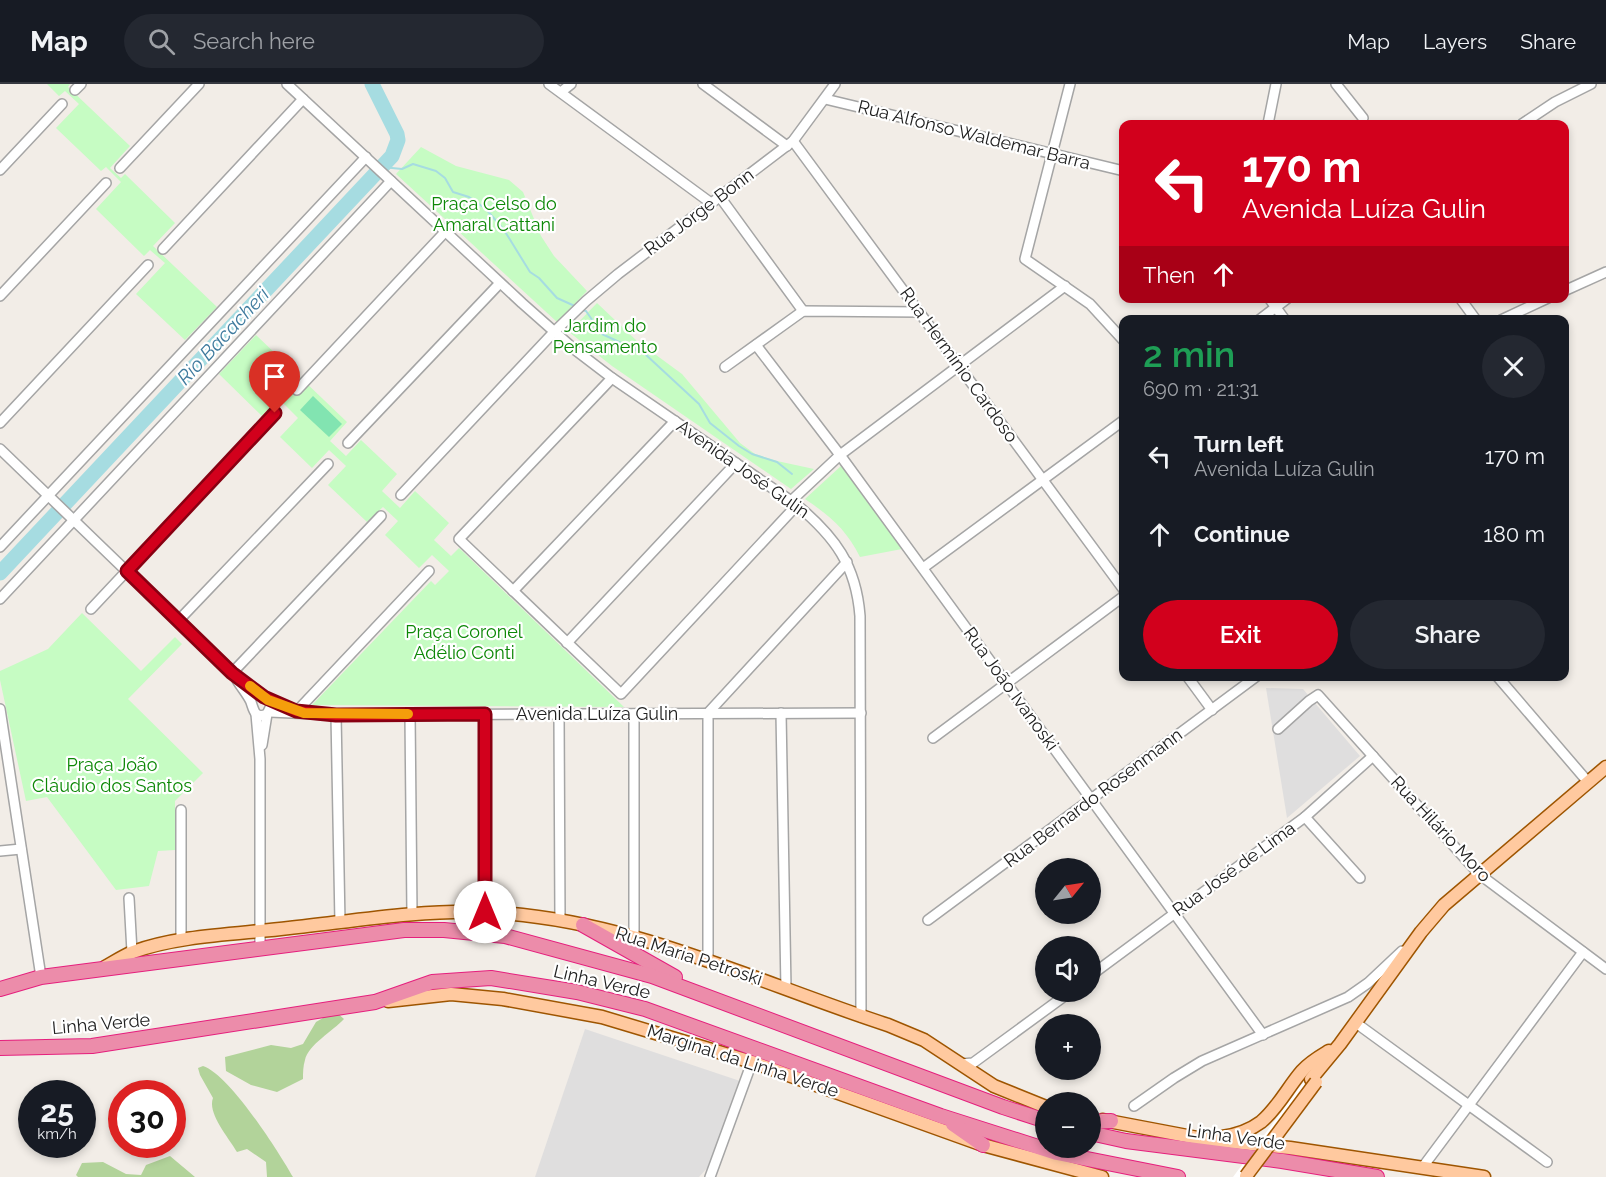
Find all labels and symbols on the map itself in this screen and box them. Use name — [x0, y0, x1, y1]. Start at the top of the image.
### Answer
street label: Rua Alfonso Waldemar Barra — [856, 95, 1093, 174]
street label: Rua Jorge Bonn — [640, 164, 758, 260]
park label: Praça Celso do Amaral Cattani — [431, 193, 557, 235]
water label: Rio Bacacheri — [172, 282, 275, 389]
street label: Rua Hermínio Cardoso — [896, 283, 1023, 447]
park label: Jardim do Pensamento — [553, 315, 658, 357]
pin — [249, 351, 300, 413]
street label: Avenida José Gulin — [673, 415, 814, 522]
park label: Praça Coronel Adélio Conti — [405, 621, 523, 663]
street label: Rua João Ivanoski — [960, 623, 1063, 755]
street label: Avenida Luíza Gulin — [516, 703, 678, 724]
street label: Rua Bernardo Rosenmann — [999, 724, 1186, 871]
park label: Praça João Cláudio dos Santos — [32, 754, 192, 796]
street label: Rua Hilário Moro — [1387, 771, 1496, 886]
street label: Rua José de Lima — [1168, 817, 1299, 920]
north arrow — [1035, 858, 1101, 924]
position arrow — [453, 880, 517, 944]
street label: Rua Maria Petroski — [613, 922, 765, 989]
street label: Linha Verde — [552, 960, 653, 1003]
street label: Linha Verde — [51, 1009, 151, 1038]
street label: Marginal da Linha Verde — [645, 1020, 842, 1102]
speed limit sign: 30 — [108, 1080, 186, 1158]
street label: Linha Verde — [1186, 1119, 1287, 1154]

